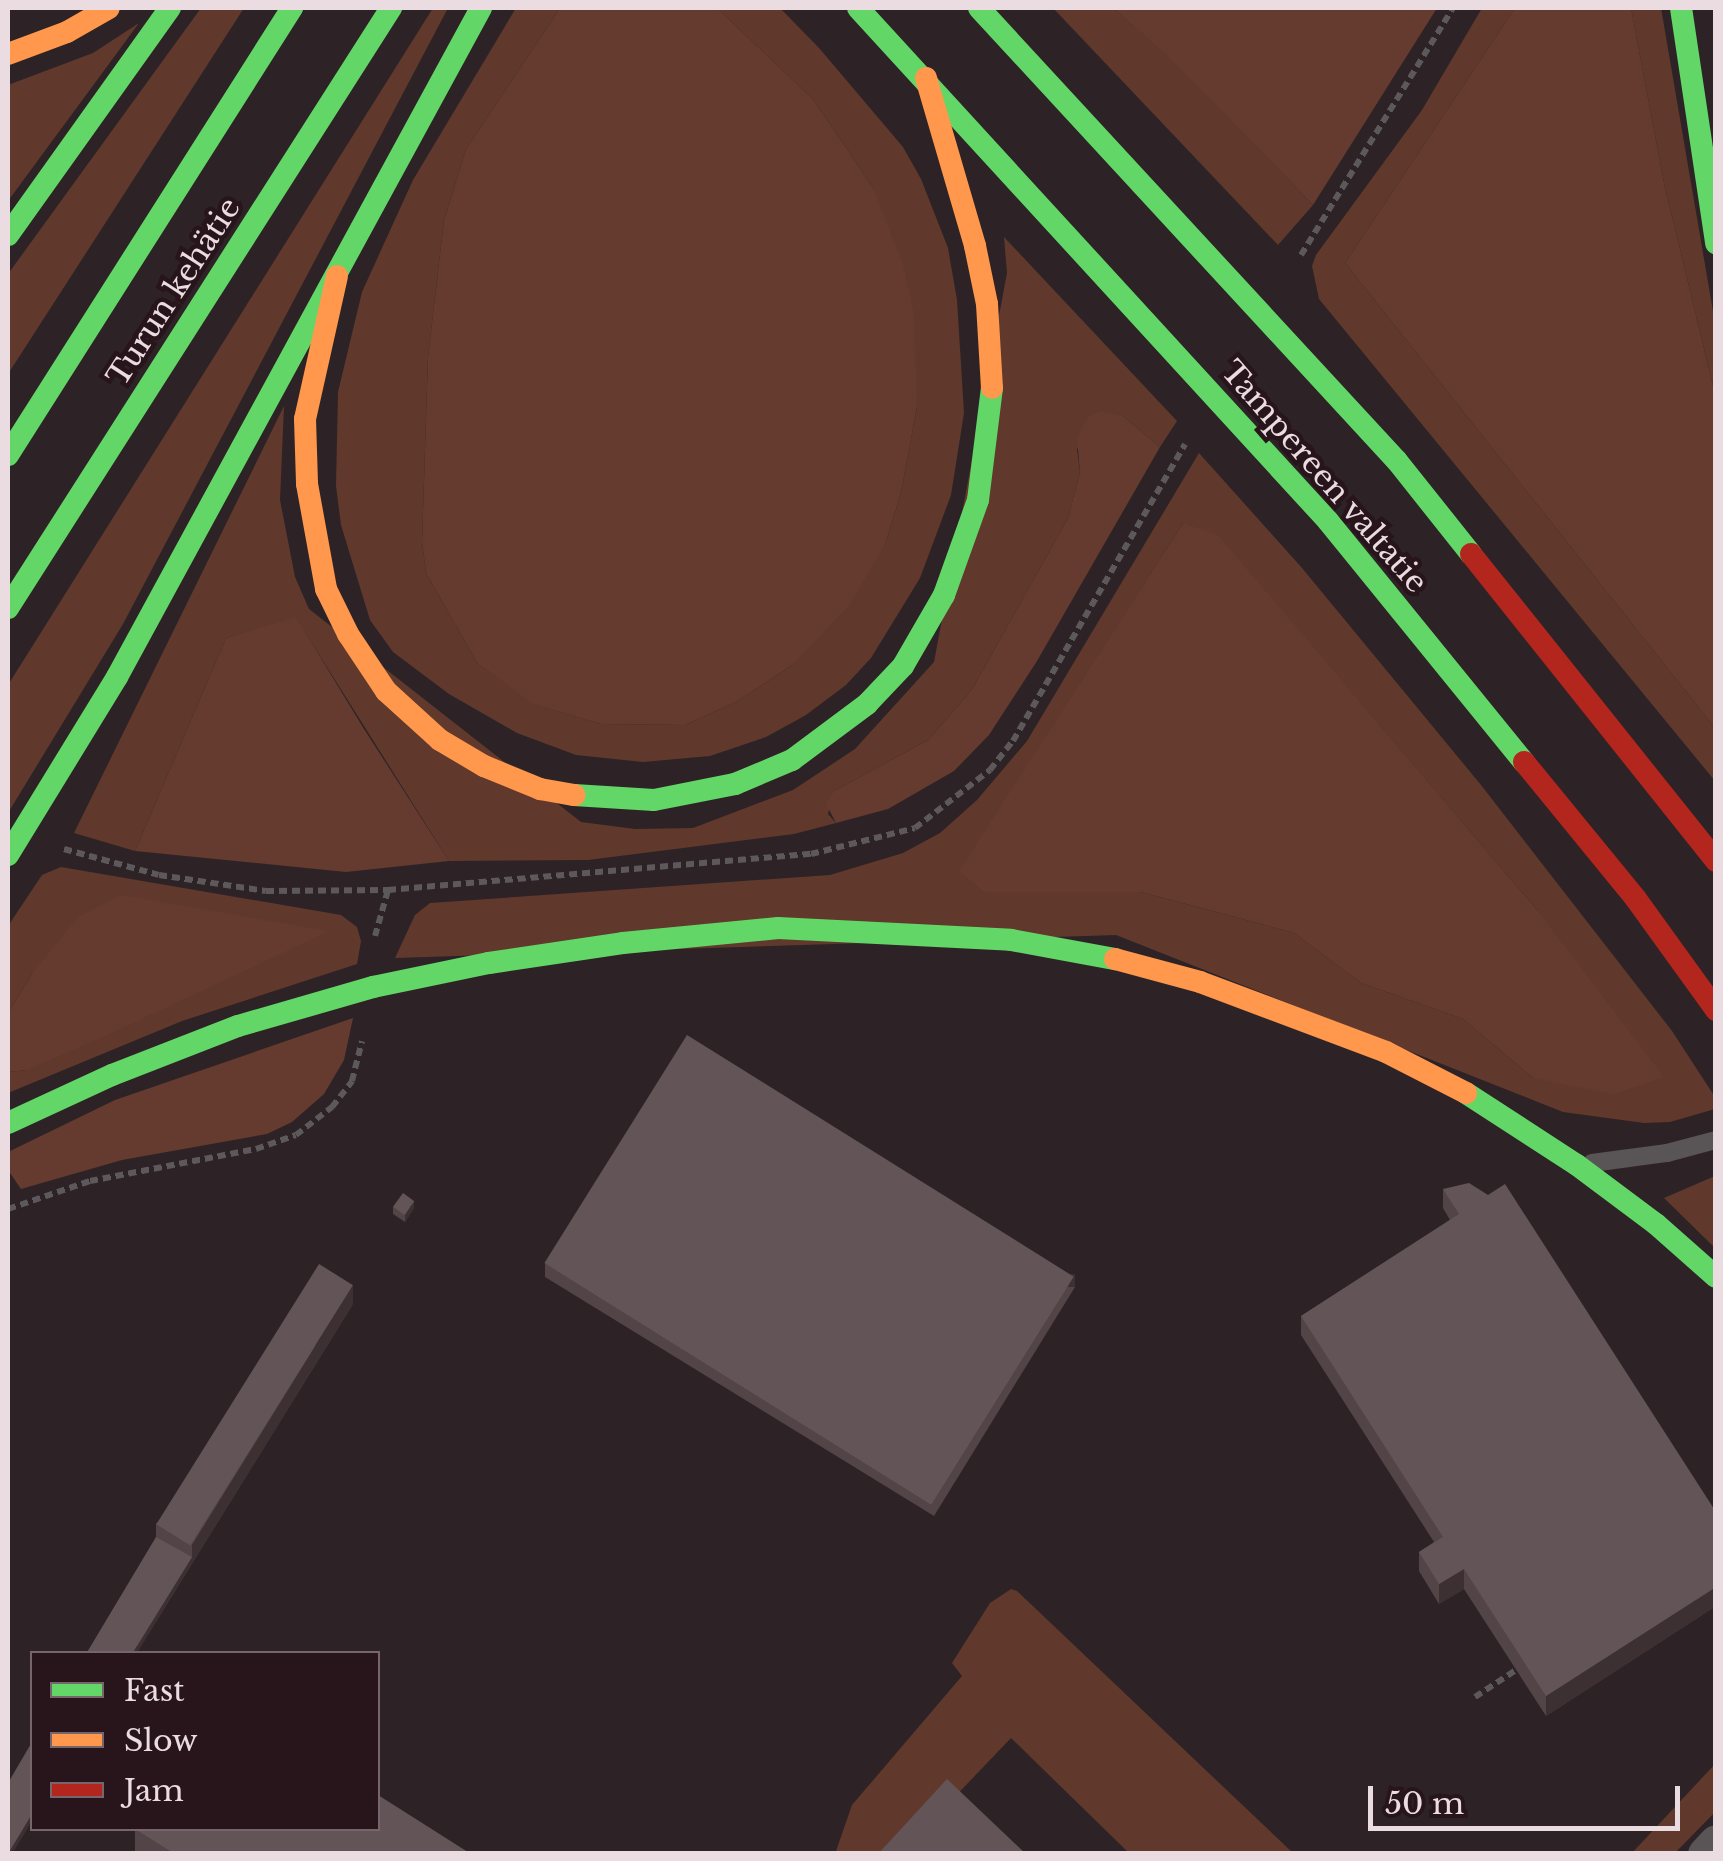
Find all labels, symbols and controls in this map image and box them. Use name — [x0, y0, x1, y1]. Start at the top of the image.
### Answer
street label: Turun kehätie — [100, 191, 248, 393]
street label: Tampereen valtatie — [1213, 353, 1435, 601]
legend — [30, 1651, 380, 1831]
text: Fast — [124, 1672, 185, 1709]
text: Slow — [124, 1722, 198, 1759]
scale bar — [1373, 1766, 1686, 1828]
text: Jam — [124, 1772, 184, 1809]
text: 50 m — [1385, 1785, 1464, 1822]

